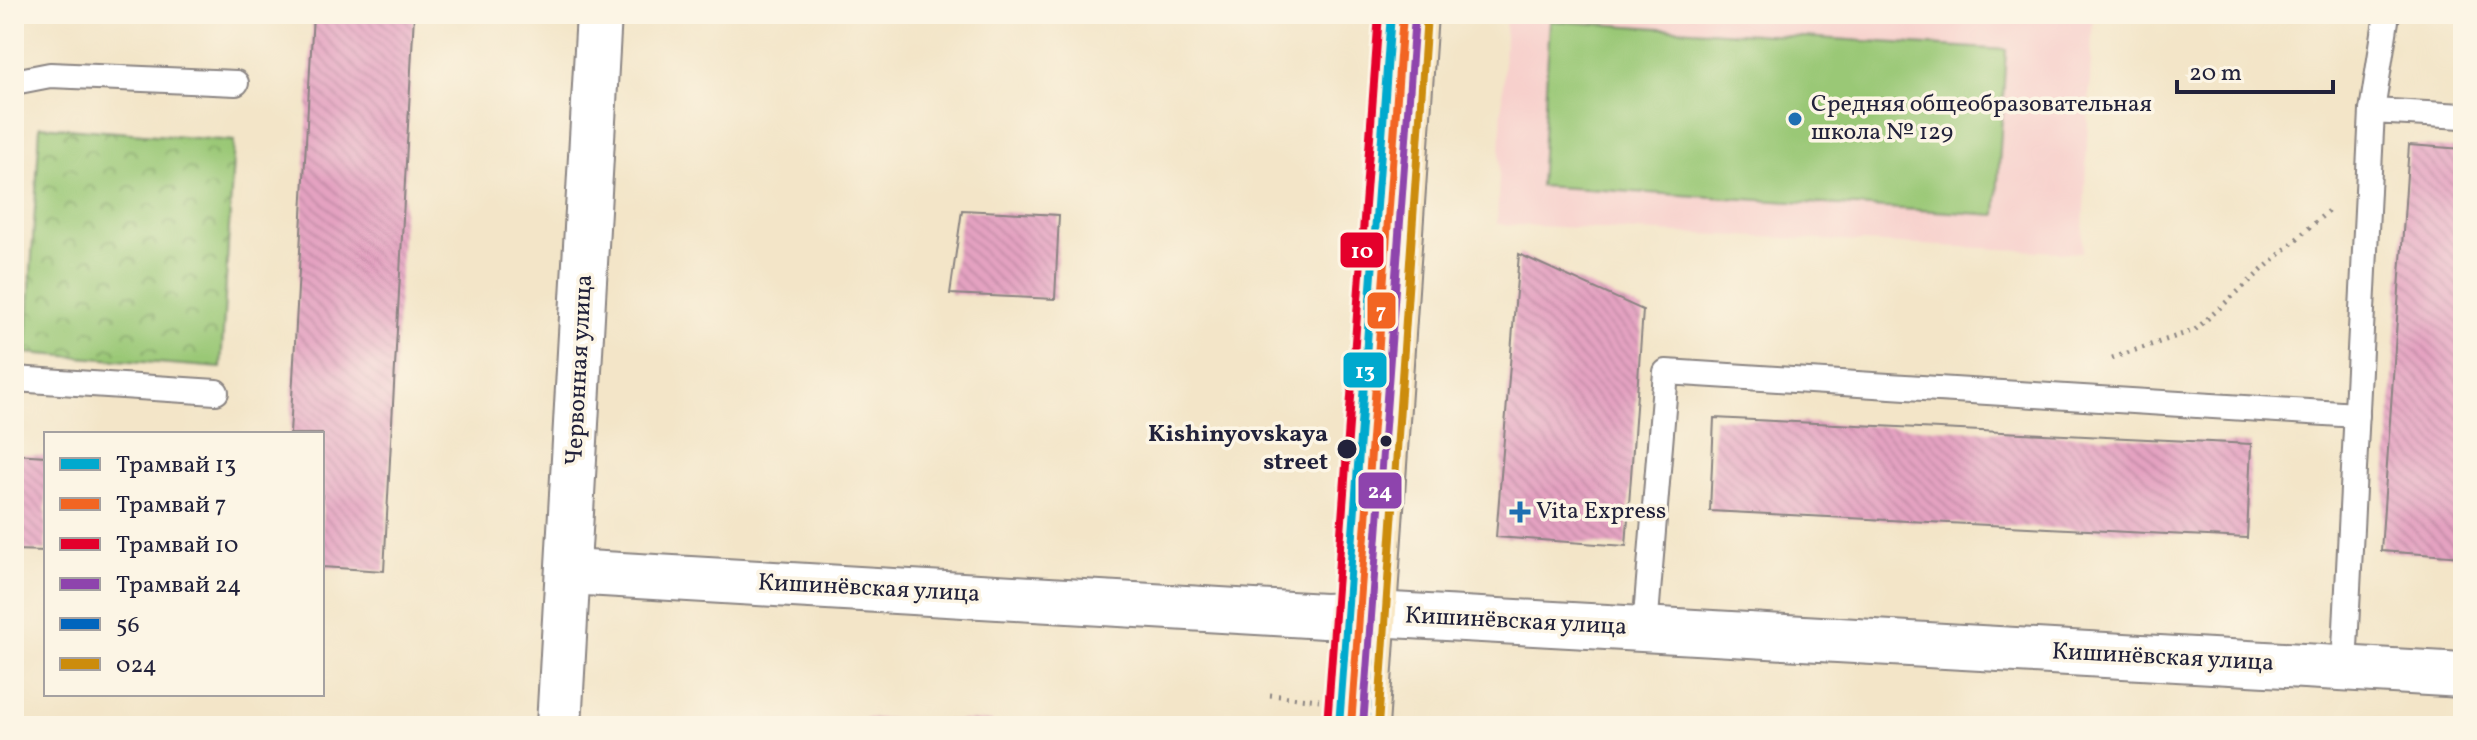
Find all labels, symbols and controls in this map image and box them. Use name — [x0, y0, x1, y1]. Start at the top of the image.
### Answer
scale bar — [2177, 44, 2333, 94]
text: 20 m — [2189, 57, 2242, 91]
place label: Средняя общеобразовательная школа № 129 — [1811, 88, 2152, 150]
marker: Средняя общеобразовательная школа № 129 — [1786, 110, 1804, 128]
line badge: 10 — [1339, 231, 1385, 269]
text: 10 — [1351, 237, 1373, 268]
street label: Червонная улица — [558, 274, 602, 466]
line badge: 7 — [1366, 291, 1397, 330]
text: 7 — [1376, 297, 1386, 328]
line badge: 13 — [1342, 351, 1388, 389]
text: 13 — [1355, 357, 1375, 388]
place label: Kishinyovskaya street — [1148, 418, 1328, 480]
legend — [44, 432, 324, 696]
unlabelled marker — [1378, 433, 1394, 449]
marker: Kishinyovskaya street — [1335, 437, 1359, 461]
text: Трамвай 13 — [116, 449, 236, 483]
line badge: 24 — [1357, 471, 1403, 510]
text: 24 — [1368, 477, 1392, 508]
text: Трамвай 7 — [116, 489, 226, 523]
place label: Vita Express — [1536, 495, 1666, 529]
marker: Vita Express — [1511, 503, 1529, 521]
text: Трамвай 10 — [116, 529, 239, 563]
street label: Кишинёвская улица — [757, 566, 981, 612]
text: Трамвай 24 — [116, 569, 241, 603]
street label: Кишинёвская улица — [1404, 599, 1628, 645]
text: 56 — [116, 609, 140, 643]
street label: Кишинёвская улица — [2051, 635, 2275, 681]
text: 024 — [116, 649, 157, 683]

